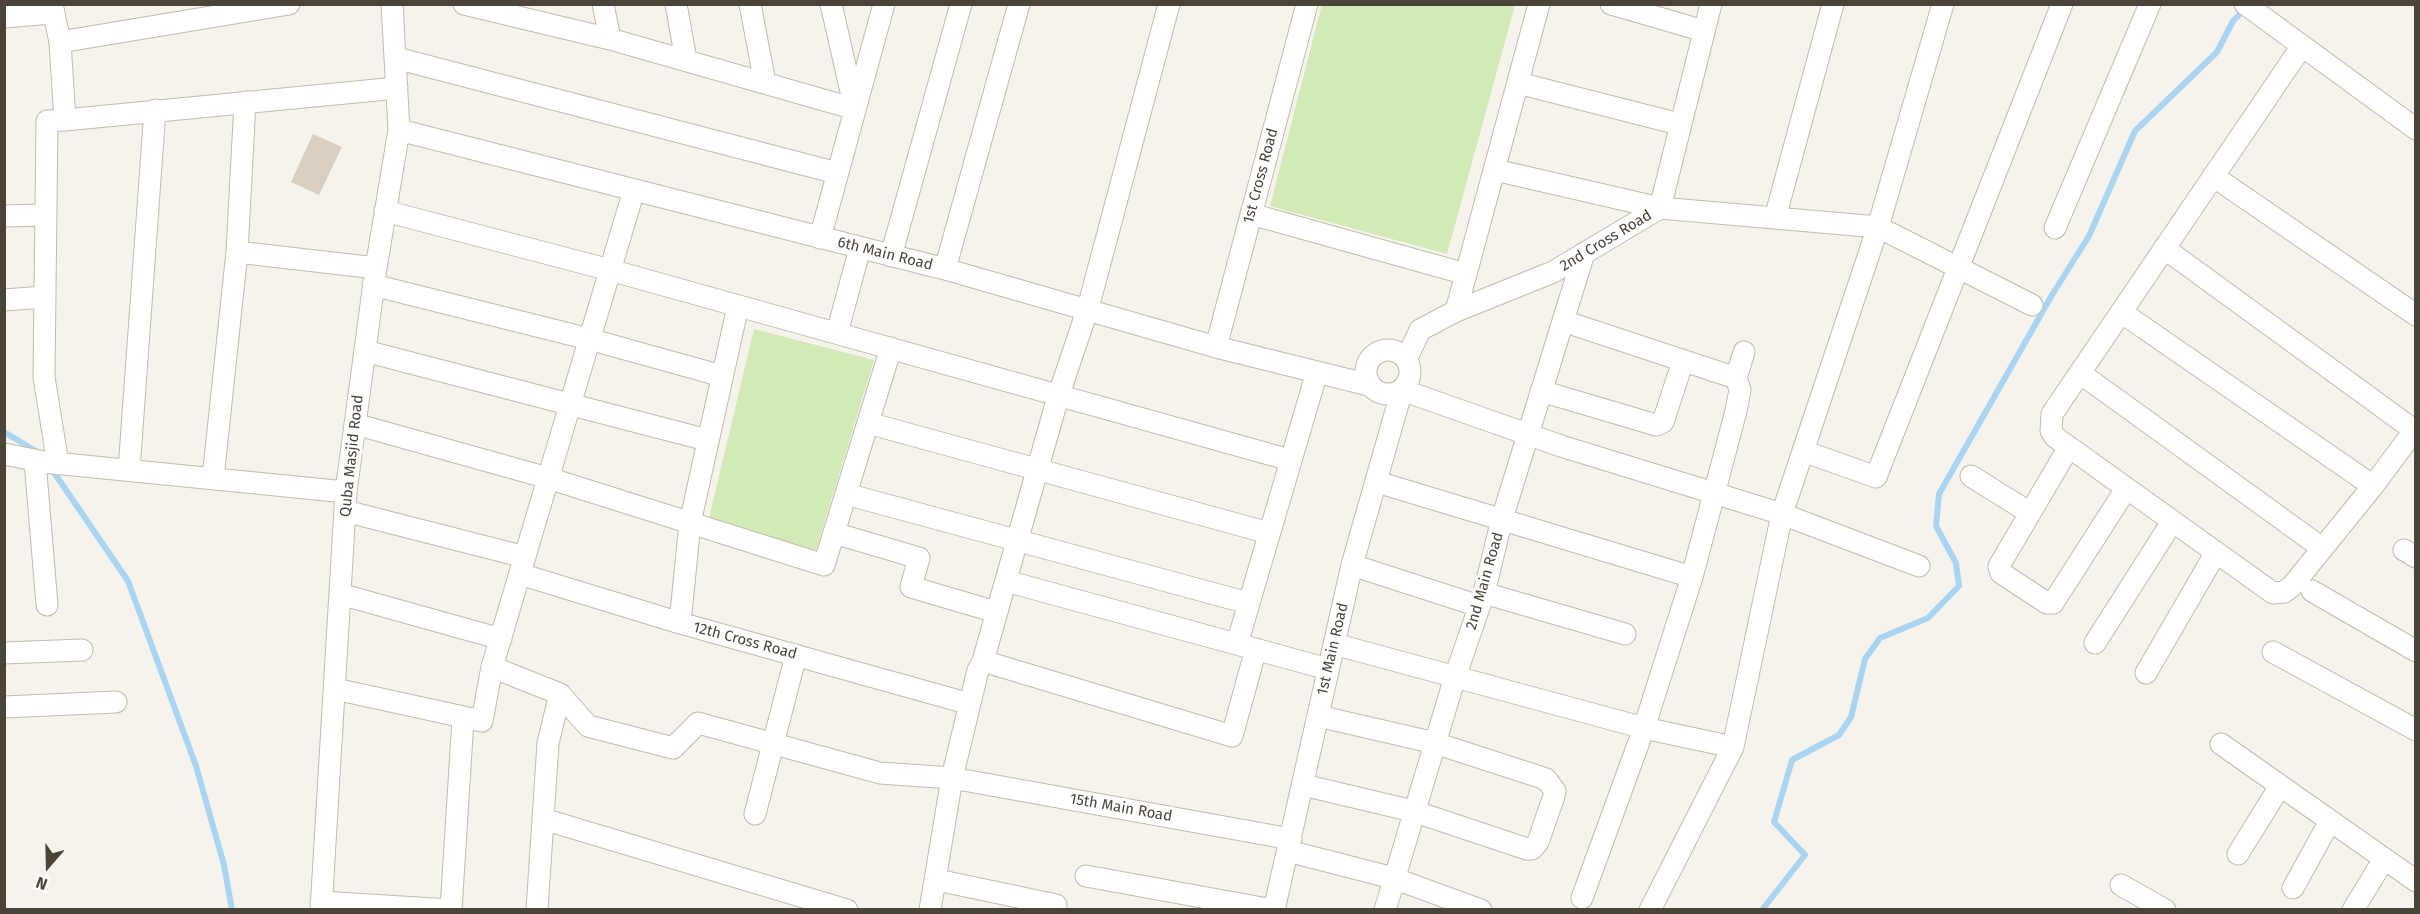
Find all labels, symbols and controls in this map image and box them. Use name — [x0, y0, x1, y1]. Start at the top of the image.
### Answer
street label: 1st Cross Road — [1240, 127, 1282, 225]
street label: 2nd Cross Road — [1557, 207, 1655, 275]
street label: 6th Main Road — [835, 233, 935, 275]
street label: Quba Masjid Road — [337, 394, 367, 518]
street label: 2nd Main Road — [1462, 530, 1508, 632]
street label: 1st Main Road — [1314, 601, 1352, 697]
street label: 12th Cross Road — [691, 618, 799, 664]
street label: 15th Main Road — [1068, 790, 1174, 826]
north arrow — [18, 836, 78, 896]
text: N — [33, 873, 50, 894]

